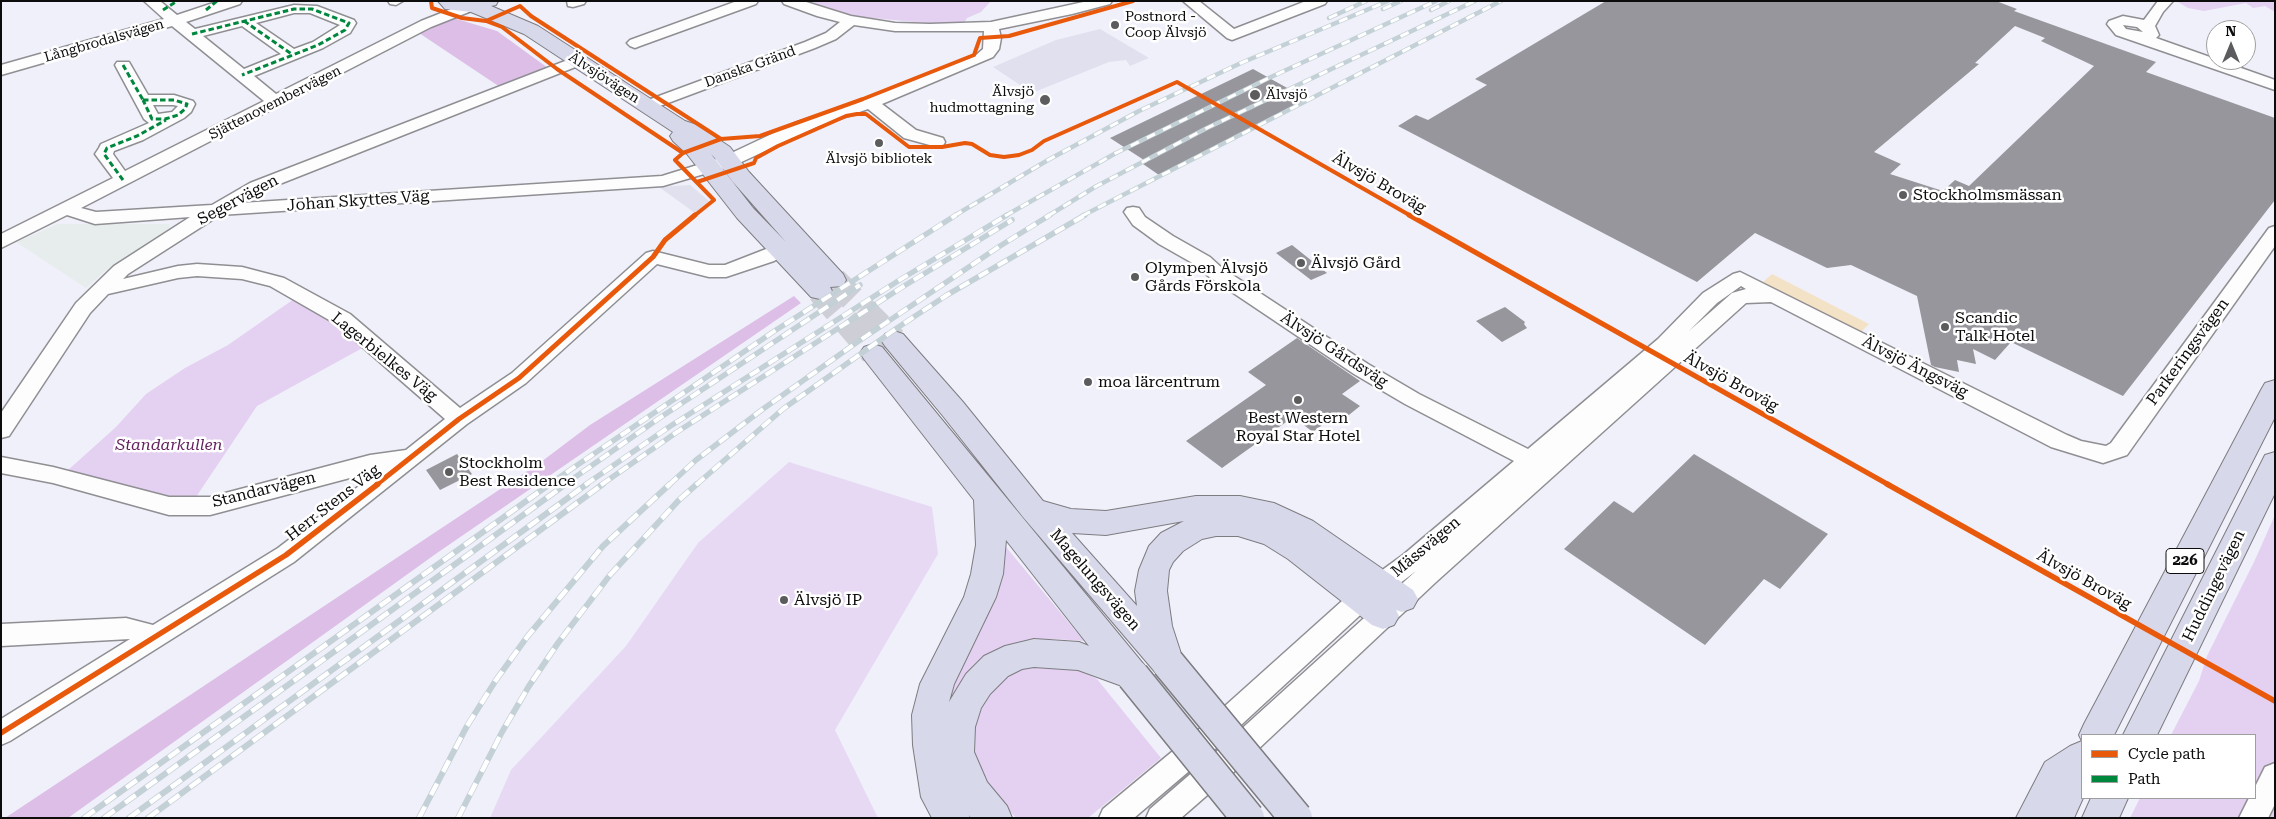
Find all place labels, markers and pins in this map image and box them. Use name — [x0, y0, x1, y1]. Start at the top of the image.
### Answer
place label: Postnord - Coop Älvsjö — [1125, 9, 1207, 41]
marker: Postnord - Coop Älvsjö — [1109, 19, 1121, 31]
place label: Älvsjö hudmottagning — [929, 84, 1034, 116]
place label: Älvsjö — [1266, 87, 1308, 103]
marker: Älvsjö — [1248, 88, 1262, 102]
marker: Älvsjö hudmottagning — [1038, 93, 1052, 107]
marker: Älvsjö bibliotek — [873, 137, 885, 149]
place label: Älvsjö bibliotek — [826, 151, 932, 167]
place label: Stockholmsmässan — [1913, 185, 2062, 205]
marker: Stockholmsmässan — [1897, 189, 1909, 201]
place label: Älvsjö Gård — [1311, 253, 1401, 273]
marker: Älvsjö Gård — [1295, 257, 1307, 269]
place label: Olympen Älvsjö Gårds Förskola — [1145, 258, 1268, 296]
marker: Olympen Älvsjö Gårds Förskola — [1129, 271, 1141, 283]
place label: Scandic Talk Hotel — [1955, 308, 2035, 346]
marker: Scandic Talk Hotel — [1939, 321, 1951, 333]
place label: moa lärcentrum — [1098, 372, 1220, 392]
marker: moa lärcentrum — [1082, 376, 1094, 388]
marker: Best Western Royal Star Hotel — [1292, 394, 1304, 406]
place label: Best Western Royal Star Hotel — [1236, 408, 1360, 446]
place label: Stockholm Best Residence — [459, 453, 576, 491]
marker: Stockholm Best Residence — [443, 466, 455, 478]
place label: Älvsjö IP — [794, 590, 862, 610]
marker: Älvsjö IP — [778, 594, 790, 606]

